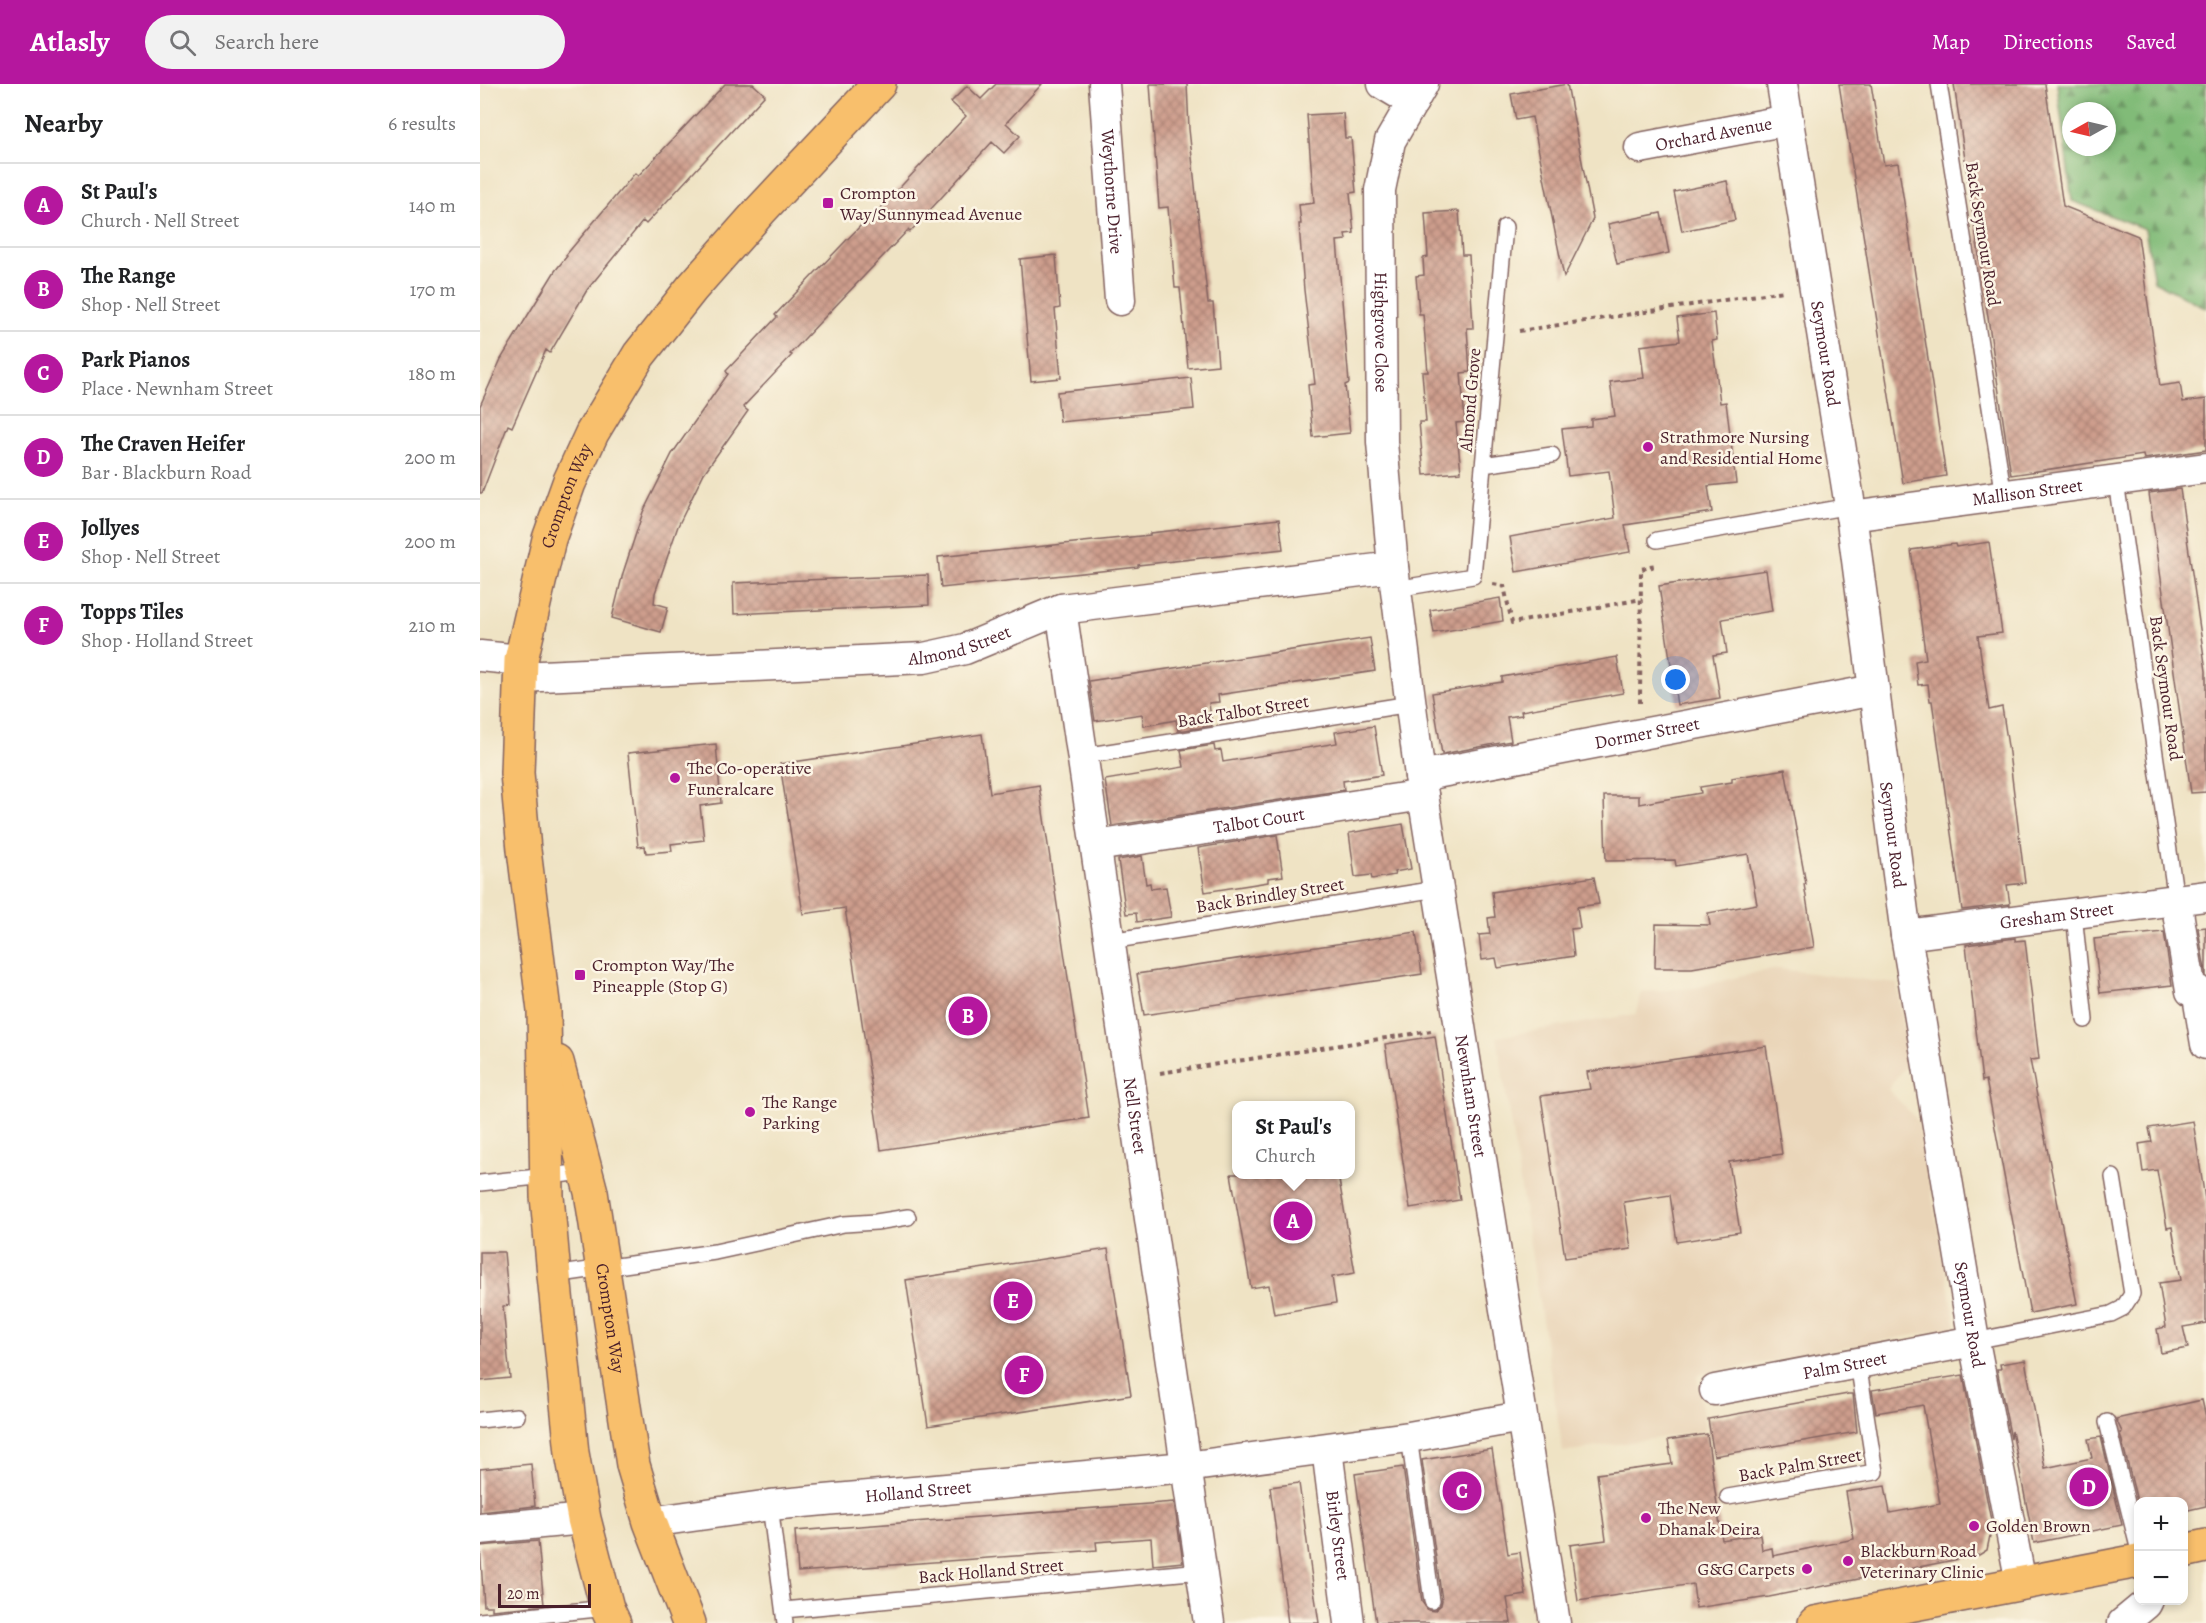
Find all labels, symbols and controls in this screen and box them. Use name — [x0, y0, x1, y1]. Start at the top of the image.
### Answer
search box — [145, 15, 565, 69]
text: Atlasly — [30, 23, 109, 61]
icon: search — [166, 26, 199, 59]
text: Search here — [214, 27, 319, 57]
text: Map — [1932, 28, 1970, 56]
text: Directions — [2003, 28, 2093, 56]
text: Saved — [2126, 28, 2176, 56]
north arrow — [2062, 102, 2116, 156]
text: Nearby — [24, 106, 103, 141]
text: 6 results — [388, 110, 456, 137]
street label: Orchard Avenue — [1653, 111, 1774, 157]
street label: Weythorne Drive — [1095, 127, 1129, 255]
street label: Back Seymour Road — [1960, 160, 2006, 308]
text: St Paul's — [81, 177, 158, 207]
place label: Crompton Way/Sunnymead Avenue — [839, 181, 1022, 226]
text: A — [37, 192, 50, 219]
text: 140 m — [409, 192, 456, 219]
marker: Crompton Way/Sunnymead Avenue — [821, 196, 835, 210]
text: Church · Nell Street — [81, 207, 239, 234]
text: The Range — [81, 261, 176, 291]
street label: Highgrove Close — [1369, 272, 1394, 393]
text: B — [37, 276, 50, 303]
text: 170 m — [410, 276, 456, 303]
text: Shop · Nell Street — [81, 291, 220, 318]
street label: Seymour Road — [1805, 299, 1846, 409]
text: Park Pianos — [81, 345, 190, 375]
street label: Almond Grove — [1453, 347, 1487, 454]
text: C — [37, 360, 50, 387]
text: 180 m — [408, 360, 456, 387]
text: Place · Newnham Street — [81, 375, 273, 402]
place label: Strathmore Nursing and Residential Home — [1660, 425, 1823, 470]
text: The Craven Heifer — [81, 429, 245, 459]
street label: Crompton Way — [535, 439, 598, 551]
marker: Strathmore Nursing and Residential Home — [1641, 440, 1655, 454]
text: D — [37, 444, 50, 471]
text: 200 m — [405, 444, 456, 471]
text: Bar · Blackburn Road — [81, 459, 252, 486]
street label: Mallison Street — [1971, 473, 2084, 512]
text: Jollyes — [81, 513, 140, 543]
text: E — [38, 528, 49, 555]
text: 200 m — [405, 528, 456, 555]
text: Shop · Nell Street — [81, 543, 220, 570]
text: Topps Tiles — [81, 597, 184, 627]
text: F — [38, 612, 49, 639]
text: 210 m — [408, 612, 456, 639]
street label: Back Seymour Road — [2144, 614, 2188, 762]
street label: Almond Street — [907, 619, 1014, 671]
text: Shop · Holland Street — [81, 627, 253, 654]
your location — [1661, 665, 1690, 694]
street label: Back Talbot Street — [1176, 689, 1311, 733]
street label: Dormer Street — [1592, 711, 1702, 755]
place label: The Co-operative Funeralcare — [687, 756, 812, 801]
marker: The Co-operative Funeralcare — [668, 771, 682, 785]
street label: Seymour Road — [1874, 780, 1912, 890]
street label: Talbot Court — [1212, 802, 1306, 840]
street label: Back Brindley Street — [1194, 871, 1346, 919]
street label: Gresham Street — [1998, 896, 2115, 935]
place label: Crompton Way/The Pineapple (Stop G) — [592, 953, 735, 998]
marker: Crompton Way/The Pineapple (Stop G) — [573, 968, 587, 982]
pin: B — [948, 994, 988, 1038]
street label: Newnham Street — [1449, 1033, 1493, 1159]
street label: Nell Street — [1117, 1076, 1152, 1156]
place label: The Range Parking — [762, 1090, 837, 1135]
popup — [1232, 1101, 1355, 1179]
marker: The Range Parking — [743, 1105, 757, 1119]
text: St Paul's — [1255, 1112, 1332, 1142]
text: Church — [1255, 1142, 1316, 1169]
pin: A — [1274, 1198, 1312, 1244]
street label: Seymour Road — [1949, 1260, 1991, 1370]
street label: Crompton Way — [590, 1262, 631, 1376]
pin: E — [994, 1278, 1032, 1324]
street label: Palm Street — [1801, 1346, 1889, 1385]
pin: F — [1004, 1352, 1044, 1398]
street label: Back Palm Street — [1737, 1442, 1863, 1488]
pin: D — [2070, 1464, 2108, 1510]
pin: C — [1442, 1468, 1482, 1514]
street label: Holland Street — [864, 1475, 973, 1508]
street label: Birley Street — [1320, 1489, 1356, 1582]
place label: The New Dhanak Deira — [1658, 1496, 1761, 1541]
map controls — [2134, 1497, 2188, 1605]
button: + — [2134, 1497, 2188, 1551]
marker: The New Dhanak Deira — [1639, 1511, 1653, 1525]
place label: Golden Brown — [1986, 1514, 2091, 1538]
marker: Golden Brown — [1967, 1519, 1981, 1533]
place label: Blackburn Road Veterinary Clinic — [1859, 1539, 1984, 1584]
button: − — [2134, 1551, 2188, 1605]
street label: Back Holland Street — [917, 1553, 1065, 1589]
marker: Blackburn Road Veterinary Clinic — [1841, 1554, 1855, 1568]
place label: G&G Carpets — [1698, 1557, 1795, 1581]
marker: G&G Carpets — [1800, 1562, 1814, 1576]
scale bar — [498, 1581, 591, 1608]
text: 20 m — [507, 1583, 540, 1605]

